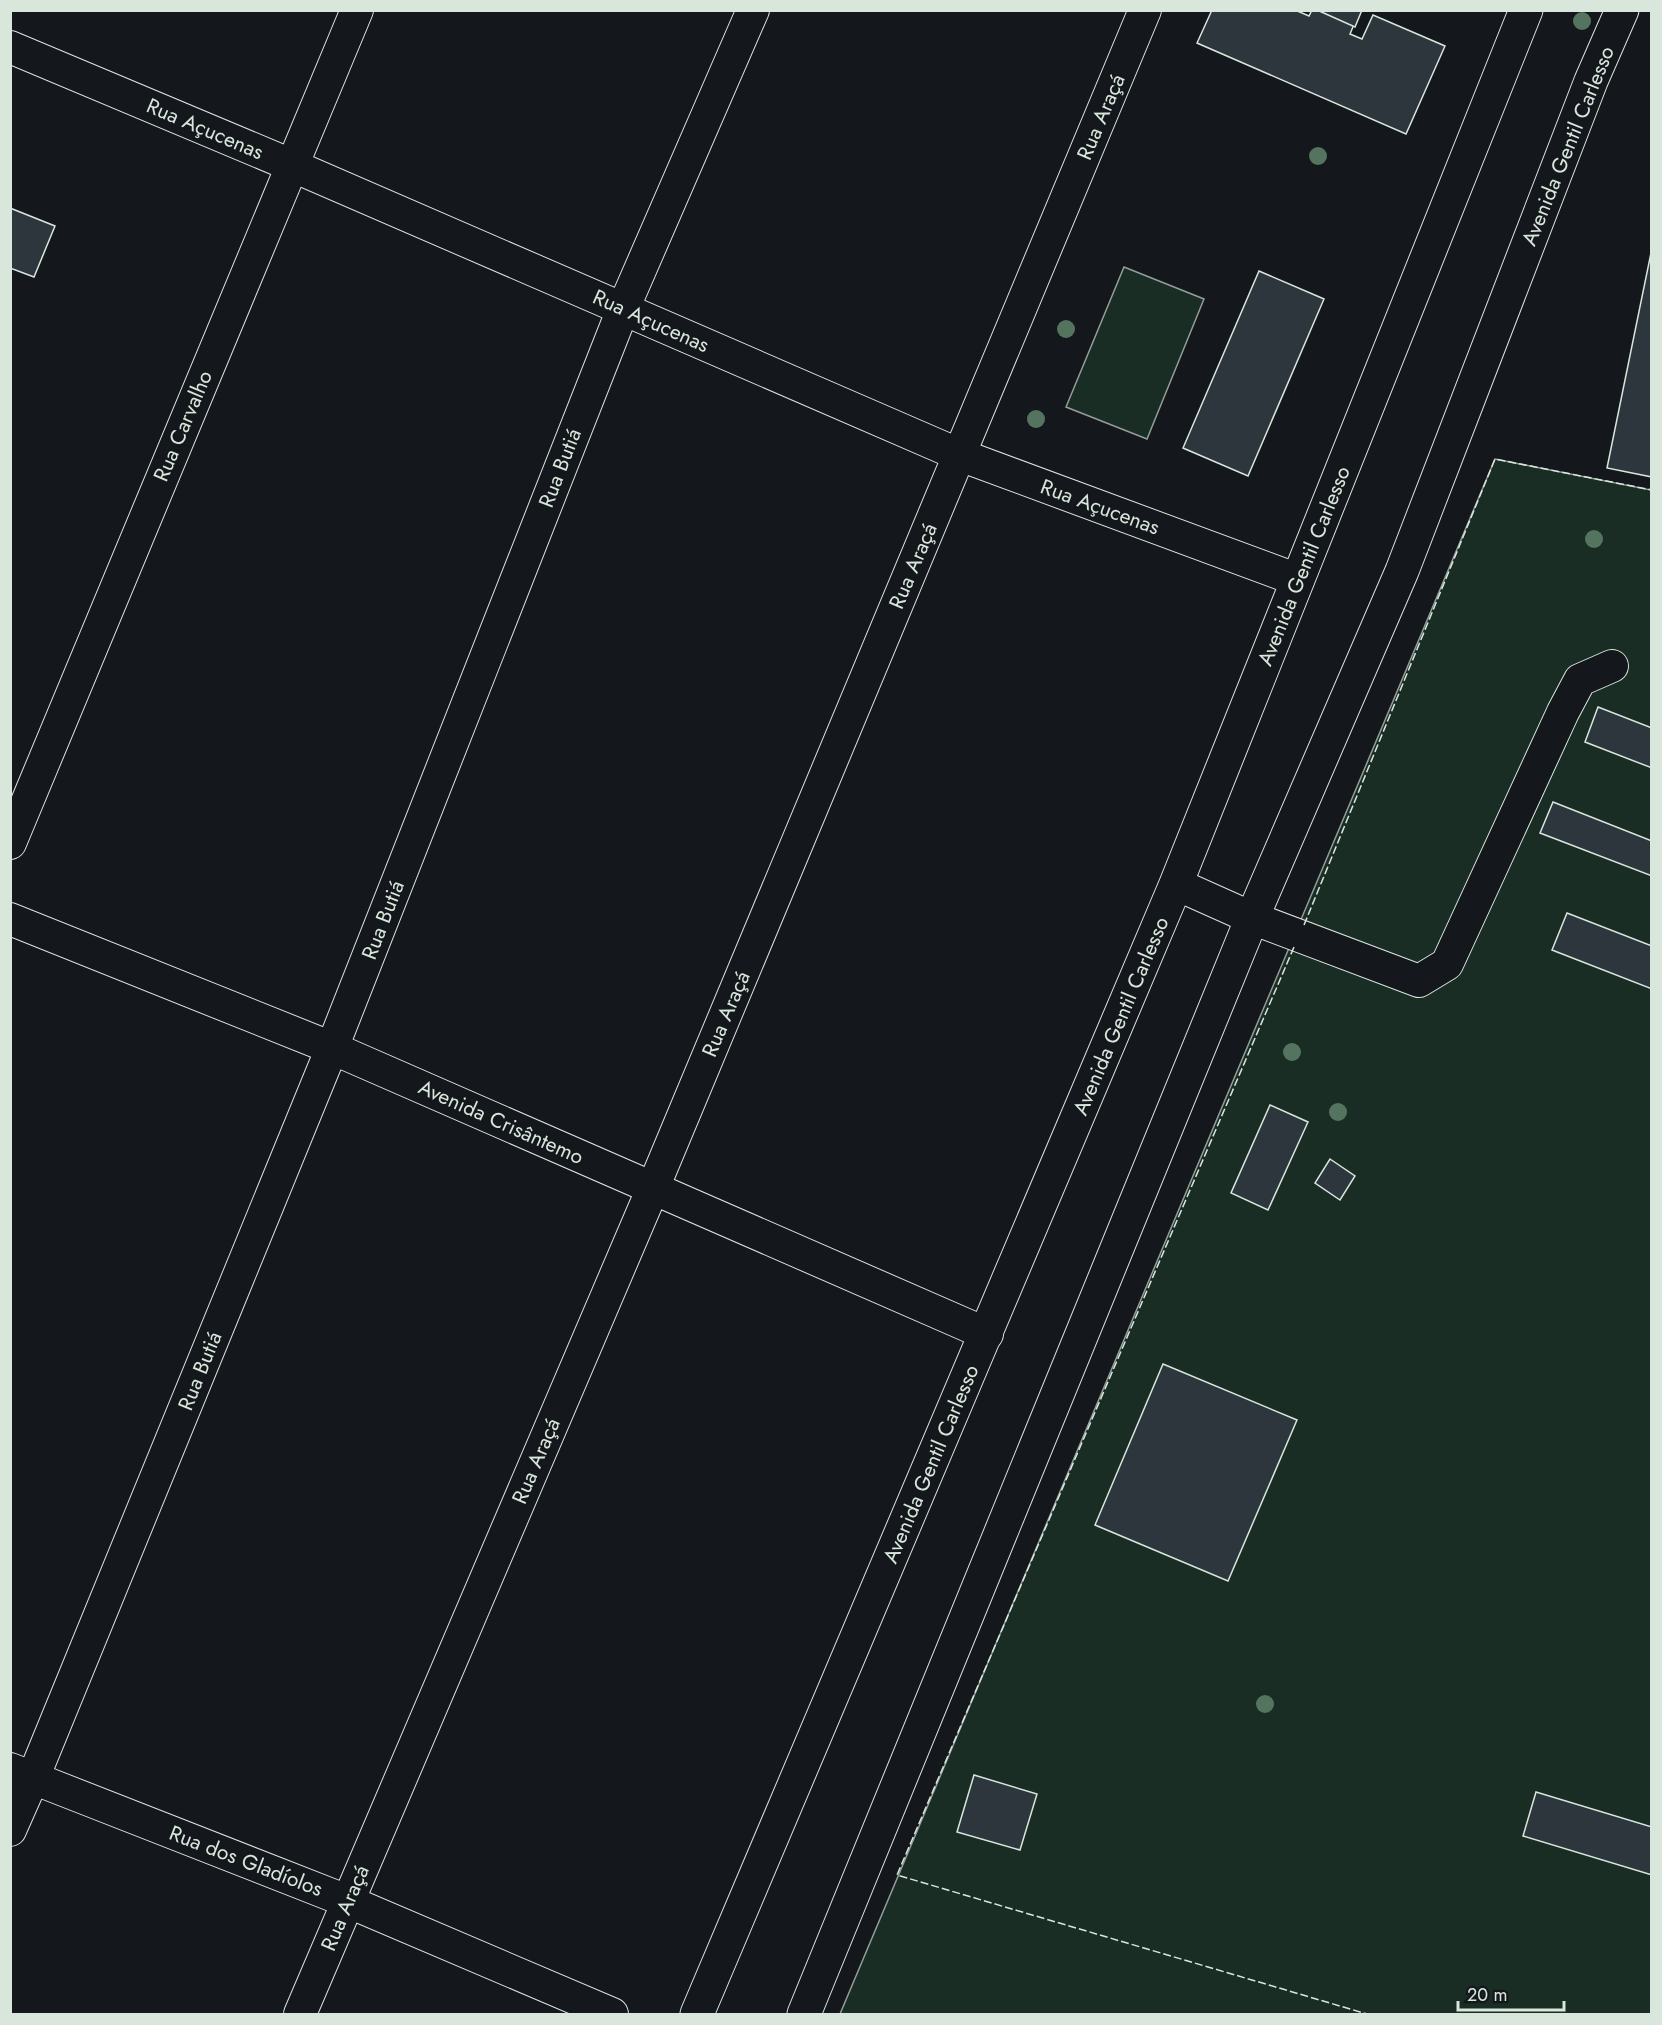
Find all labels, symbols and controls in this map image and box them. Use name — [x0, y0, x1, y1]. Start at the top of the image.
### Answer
street label: Avenida Gentil Carlesso — [1514, 42, 1622, 250]
street label: Rua Araçá — [1069, 69, 1133, 165]
street label: Rua Açucenas — [142, 91, 268, 167]
street label: Rua Açucenas — [588, 282, 714, 360]
street label: Rua Carvalho — [146, 366, 220, 486]
street label: Rua Butiá — [531, 424, 589, 512]
street label: Avenida Gentil Carlesso — [1250, 462, 1358, 670]
street label: Rua Açucenas — [1036, 472, 1164, 542]
street label: Rua Araçá — [881, 518, 945, 614]
street label: Rua Butiá — [354, 876, 412, 964]
street label: Avenida Gentil Carlesso — [1066, 912, 1176, 1120]
street label: Rua Araçá — [694, 966, 758, 1062]
street label: Avenida Crisântemo — [414, 1072, 588, 1172]
street label: Rua Butiá — [171, 1327, 229, 1415]
street label: Avenida Gentil Carlesso — [876, 1360, 986, 1568]
street label: Rua Araçá — [504, 1413, 568, 1509]
street label: Rua dos Gladíolos — [165, 1818, 327, 1904]
street label: Rua Araçá — [313, 1860, 377, 1956]
scale bar — [1458, 1974, 1564, 2012]
text: 20 m — [1467, 1982, 1507, 2008]

